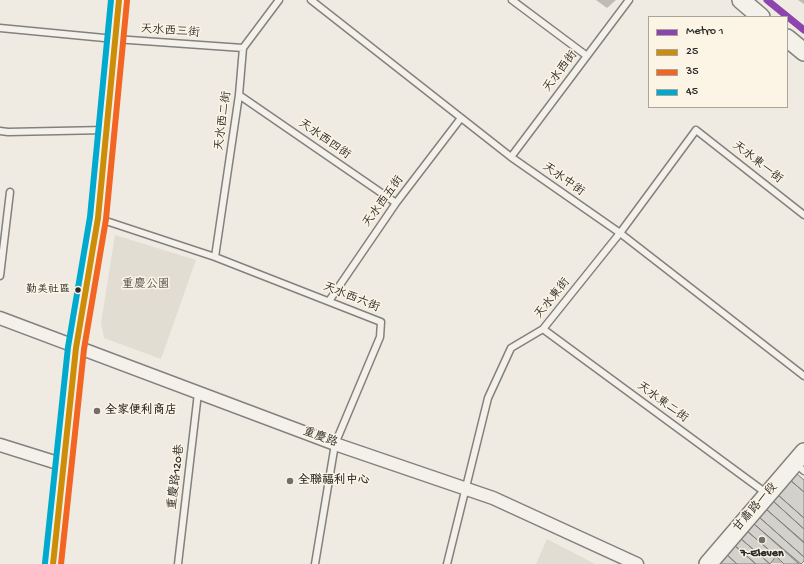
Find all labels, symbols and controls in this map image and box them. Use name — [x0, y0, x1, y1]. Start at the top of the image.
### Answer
legend — [648, 16, 788, 108]
street label: 天水西三街 — [140, 23, 200, 41]
text: Metro 1 — [686, 25, 724, 39]
text: 25 — [686, 45, 698, 59]
street label: 天水西街 — [541, 48, 581, 96]
text: 35 — [686, 65, 699, 79]
text: 45 — [686, 85, 698, 99]
street label: 天水西二街 — [213, 90, 235, 152]
street label: 天水西四街 — [295, 117, 353, 163]
street label: 天水東一街 — [729, 139, 785, 187]
street label: 天水中街 — [539, 160, 587, 200]
street label: 天水西五街 — [361, 173, 407, 231]
street label: 天水東街 — [532, 276, 574, 322]
park label: 重慶公園 — [122, 278, 170, 292]
street label: 天水西六街 — [320, 280, 382, 316]
place label: 勤美社區 — [26, 283, 70, 297]
marker: 勤美社區 — [73, 285, 83, 295]
street label: 天水東二街 — [633, 380, 691, 426]
place label: 全家便利商店 — [105, 404, 177, 418]
marker: 全家便利商店 — [92, 406, 102, 416]
street label: 重慶路 — [301, 425, 339, 451]
street label: 重慶路120巷 — [166, 444, 188, 510]
place label: 全聯福利中心 — [298, 474, 370, 488]
marker: 全聯福利中心 — [285, 476, 295, 486]
street label: 甘肅路一段 — [731, 481, 781, 535]
marker: 7-Eleven — [757, 535, 767, 545]
place label: 7-Eleven — [740, 547, 784, 561]

